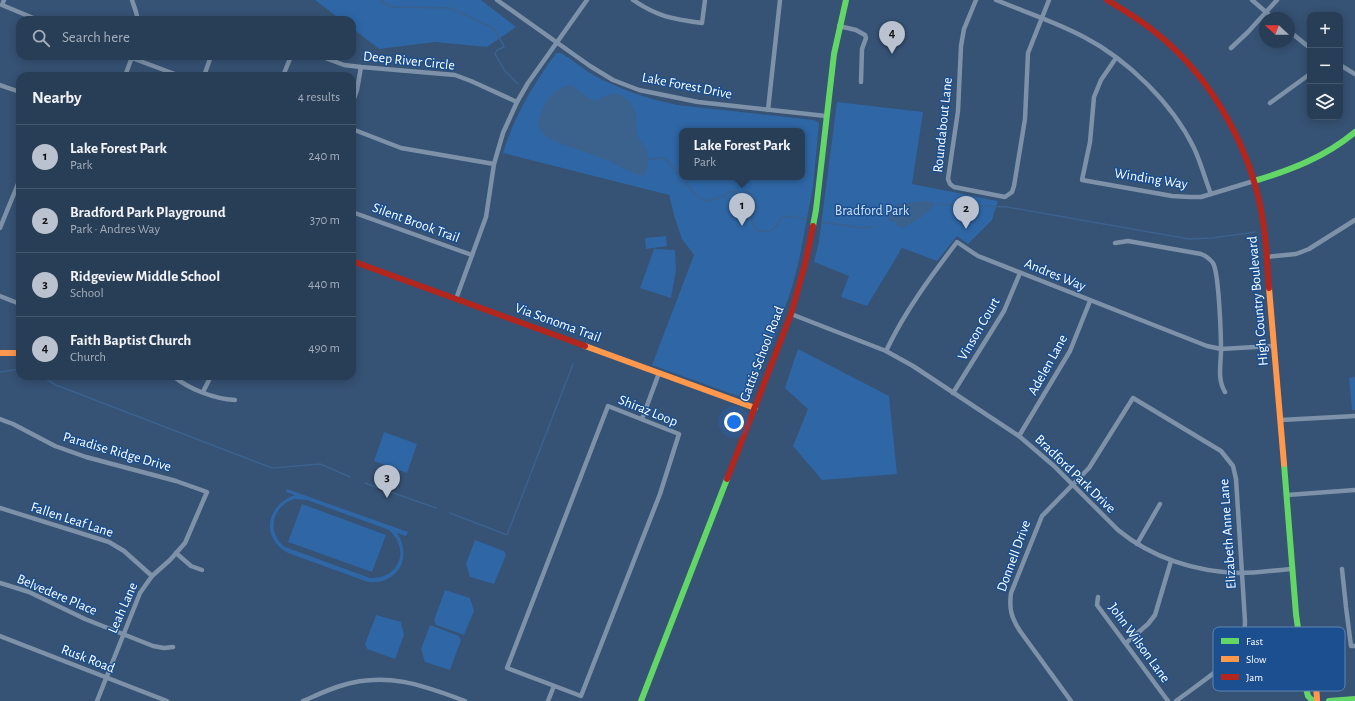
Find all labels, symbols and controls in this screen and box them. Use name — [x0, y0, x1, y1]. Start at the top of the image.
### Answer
north arrow — [1259, 12, 1295, 48]
map controls — [1307, 12, 1343, 120]
button: + — [1307, 12, 1343, 48]
search box — [16, 16, 356, 60]
pin: 4 — [879, 21, 905, 54]
icon: search — [30, 27, 52, 49]
text: Search here — [62, 30, 130, 45]
button: − — [1307, 48, 1343, 84]
street label: Deep River Circle — [363, 49, 455, 73]
street label: Lake Forest Drive — [641, 70, 733, 102]
street label: Roundabout Lane — [931, 77, 955, 173]
button: layers — [1307, 84, 1343, 120]
text: Nearby — [32, 89, 82, 106]
text: 4 results — [298, 91, 340, 104]
popup — [679, 128, 805, 180]
text: Lake Forest Park — [694, 138, 791, 153]
text: Lake Forest Park — [70, 141, 167, 156]
text: 1 — [43, 150, 47, 163]
text: 240 m — [308, 150, 340, 163]
text: Park — [694, 156, 716, 169]
text: Park — [70, 159, 92, 172]
street label: Winding Way — [1113, 166, 1189, 192]
pin: 1 — [729, 193, 755, 226]
pin: 2 — [953, 196, 979, 229]
street label: Silent Brook Trail — [370, 201, 462, 245]
park label: Bradford Park — [835, 204, 910, 218]
text: Bradford Park Playground — [70, 205, 226, 220]
text: 2 — [42, 214, 48, 227]
text: 370 m — [310, 214, 340, 227]
text: Park · Andres Way — [70, 223, 160, 236]
street label: High Country Boulevard — [1245, 236, 1271, 366]
street label: Andres Way — [1022, 256, 1088, 294]
text: Ridgeview Middle School — [70, 269, 220, 284]
text: 3 — [42, 278, 48, 291]
text: 440 m — [308, 278, 340, 291]
text: School — [70, 287, 104, 300]
street label: Vinson Court — [955, 295, 1003, 363]
street label: Via Sonoma Trail — [513, 301, 603, 345]
street label: Gattis School Road — [737, 304, 787, 404]
street label: Adelen Lane — [1026, 332, 1070, 398]
text: Faith Baptist Church — [70, 333, 191, 348]
text: 4 — [42, 342, 48, 355]
text: 490 m — [308, 342, 340, 355]
text: Church — [70, 351, 106, 364]
street label: Shiraz Loop — [616, 393, 680, 429]
your location — [724, 412, 744, 432]
street label: Paradise Ridge Drive — [61, 430, 173, 474]
street label: Bradford Park Drive — [1032, 432, 1118, 516]
pin: 3 — [374, 465, 400, 498]
street label: Elizabeth Anne Lane — [1217, 478, 1239, 590]
street label: Fallen Leaf Lane — [29, 500, 115, 540]
street label: Donnell Drive — [995, 518, 1033, 594]
street label: Belvedere Place — [15, 572, 99, 618]
street label: Leah Lane — [106, 580, 140, 636]
street label: John Wilson Lane — [1106, 601, 1172, 685]
legend — [1213, 627, 1345, 691]
text: Fast — [1246, 636, 1264, 647]
street label: Rusk Road — [59, 642, 117, 676]
text: Slow — [1246, 654, 1267, 665]
text: Jam — [1246, 672, 1263, 683]

